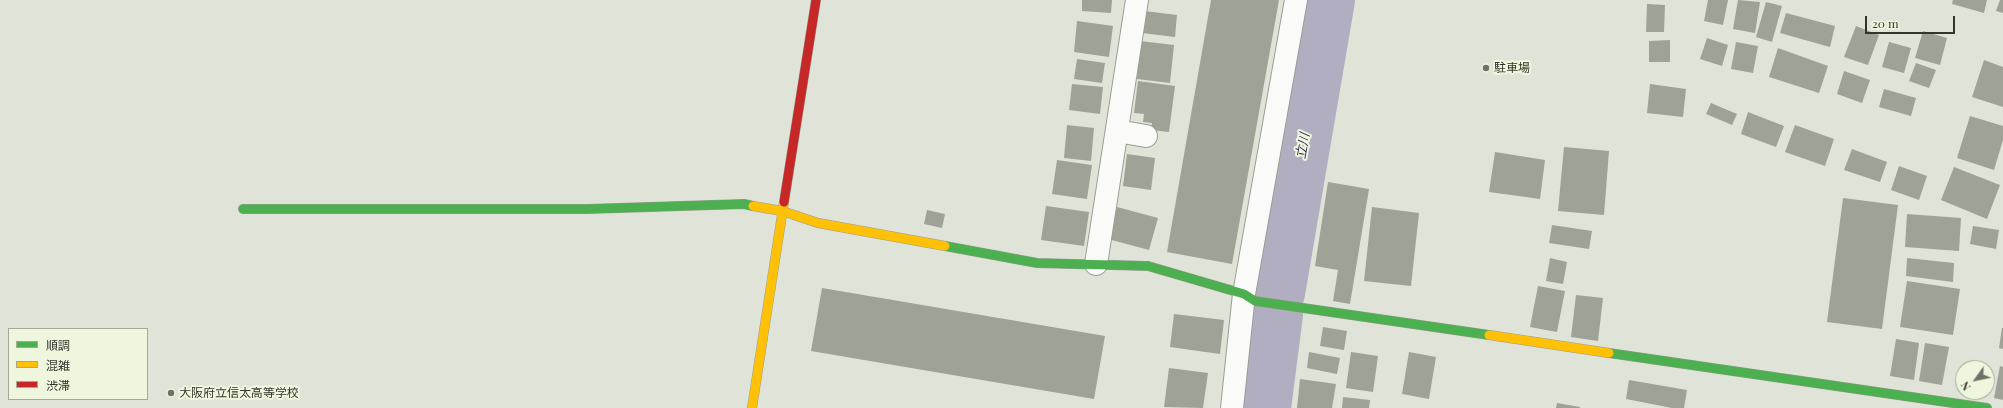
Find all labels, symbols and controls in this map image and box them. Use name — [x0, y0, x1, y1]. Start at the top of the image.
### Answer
scale bar — [1867, 8, 1957, 34]
text: 20 m — [1872, 15, 1899, 31]
place label: 駐車場 — [1494, 61, 1530, 75]
marker: 駐車場 — [1481, 63, 1491, 73]
water label: 立川 — [1293, 132, 1313, 160]
legend — [8, 328, 148, 400]
text: 順調 — [46, 337, 70, 353]
text: 混雑 — [46, 357, 70, 373]
north arrow — [1955, 360, 1995, 400]
text: 渋滞 — [46, 377, 70, 393]
text: N — [1957, 379, 1974, 394]
place label: 大阪府立信太高等学校 — [179, 386, 299, 400]
marker: 大阪府立信太高等学校 — [166, 388, 176, 398]

